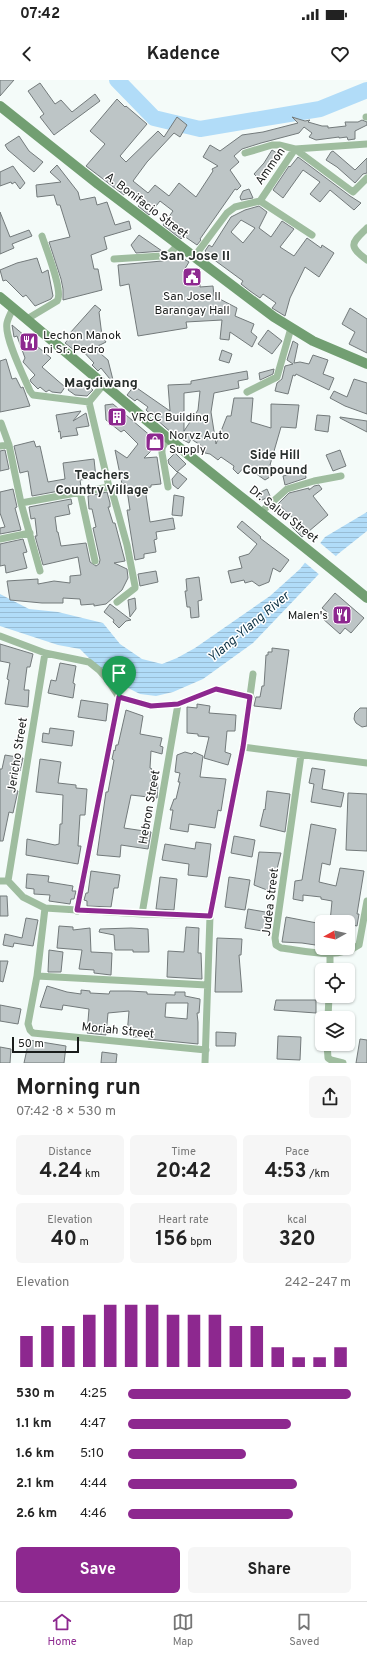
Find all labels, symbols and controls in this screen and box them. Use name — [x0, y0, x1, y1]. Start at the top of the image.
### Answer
text: 07:42 — [20, 5, 60, 24]
icon: back — [16, 43, 38, 65]
text: Kadence — [147, 43, 220, 66]
icon: heart — [329, 43, 351, 65]
street label: Ammon — [252, 145, 289, 188]
street label: A. Bonifacio Street — [102, 169, 191, 242]
district label: San Jose II — [160, 248, 230, 265]
public building icon: San Jose II Barangay Hall — [181, 266, 203, 288]
place label: San Jose II Barangay Hall — [154, 289, 230, 319]
place label: Lechon Manok ni Sr. Pedro — [43, 328, 121, 358]
restaurant icon: Lechon Manok ni Sr. Pedro — [18, 331, 40, 353]
district label: Magdiwang — [64, 375, 138, 392]
building icon: VRCC Building — [106, 406, 128, 428]
place label: VRCC Building — [131, 410, 209, 426]
place label: Norvz Auto Supply — [169, 428, 230, 458]
shop icon: Norvz Auto Supply — [144, 431, 166, 453]
district label: Side Hill Compound — [243, 448, 307, 479]
district label: Teachers Country Village — [55, 468, 149, 499]
street label: Dr. Salud Street — [245, 483, 321, 547]
water label: Ylang-Ylang River — [205, 588, 294, 666]
restaurant icon: Malen's — [331, 604, 353, 626]
place label: Malen's — [288, 608, 328, 624]
pin — [102, 656, 136, 697]
icon: arrive — [108, 662, 130, 684]
street label: Jericho Street — [4, 716, 32, 794]
street label: Hebron Street — [136, 769, 164, 846]
street label: Judea Street — [259, 867, 283, 937]
north arrow — [315, 915, 355, 955]
map controls — [315, 915, 355, 1051]
button: locate — [315, 963, 355, 1003]
button: layers — [315, 1011, 355, 1051]
street label: Moriah Street — [81, 1019, 155, 1043]
scale bar — [12, 1035, 79, 1054]
text: 50 m — [18, 1037, 44, 1051]
text: Morning run — [16, 1075, 141, 1102]
button: share — [309, 1076, 351, 1118]
text: 07:42 · 8 × 530 m — [16, 1104, 116, 1120]
text: Distance — [48, 1145, 91, 1159]
text: Time — [171, 1145, 196, 1159]
text: Pace — [285, 1145, 309, 1159]
text: 4.24 — [40, 1159, 82, 1185]
text: 20:42 — [156, 1159, 211, 1185]
text: 4:53 — [265, 1159, 307, 1185]
text: km — [82, 1167, 100, 1181]
text: /km — [307, 1167, 330, 1181]
text: Elevation — [47, 1213, 92, 1227]
text: Heart rate — [158, 1213, 209, 1227]
text: kcal — [287, 1213, 307, 1227]
text: 40 — [51, 1227, 77, 1253]
text: 156 — [155, 1227, 188, 1253]
text: 320 — [279, 1227, 316, 1253]
text: m — [77, 1235, 89, 1249]
text: bpm — [188, 1235, 212, 1249]
text: Elevation — [16, 1275, 69, 1291]
text: 242–247 m — [284, 1275, 351, 1291]
text: 530 m — [16, 1386, 55, 1402]
text: 4:25 — [80, 1386, 107, 1402]
text: 1.1 km — [16, 1416, 52, 1432]
text: 4:47 — [80, 1416, 106, 1432]
text: 1.6 km — [16, 1446, 54, 1462]
text: 5:10 — [80, 1446, 104, 1462]
text: 2.1 km — [16, 1476, 54, 1492]
text: 4:44 — [80, 1476, 107, 1492]
text: 2.6 km — [16, 1506, 57, 1522]
text: 4:46 — [80, 1506, 107, 1522]
button: Save — [16, 1547, 180, 1593]
button: Share — [188, 1547, 351, 1593]
tab: Home — [48, 1611, 77, 1649]
tab: Map — [172, 1611, 194, 1649]
tab: Saved — [289, 1611, 319, 1649]

